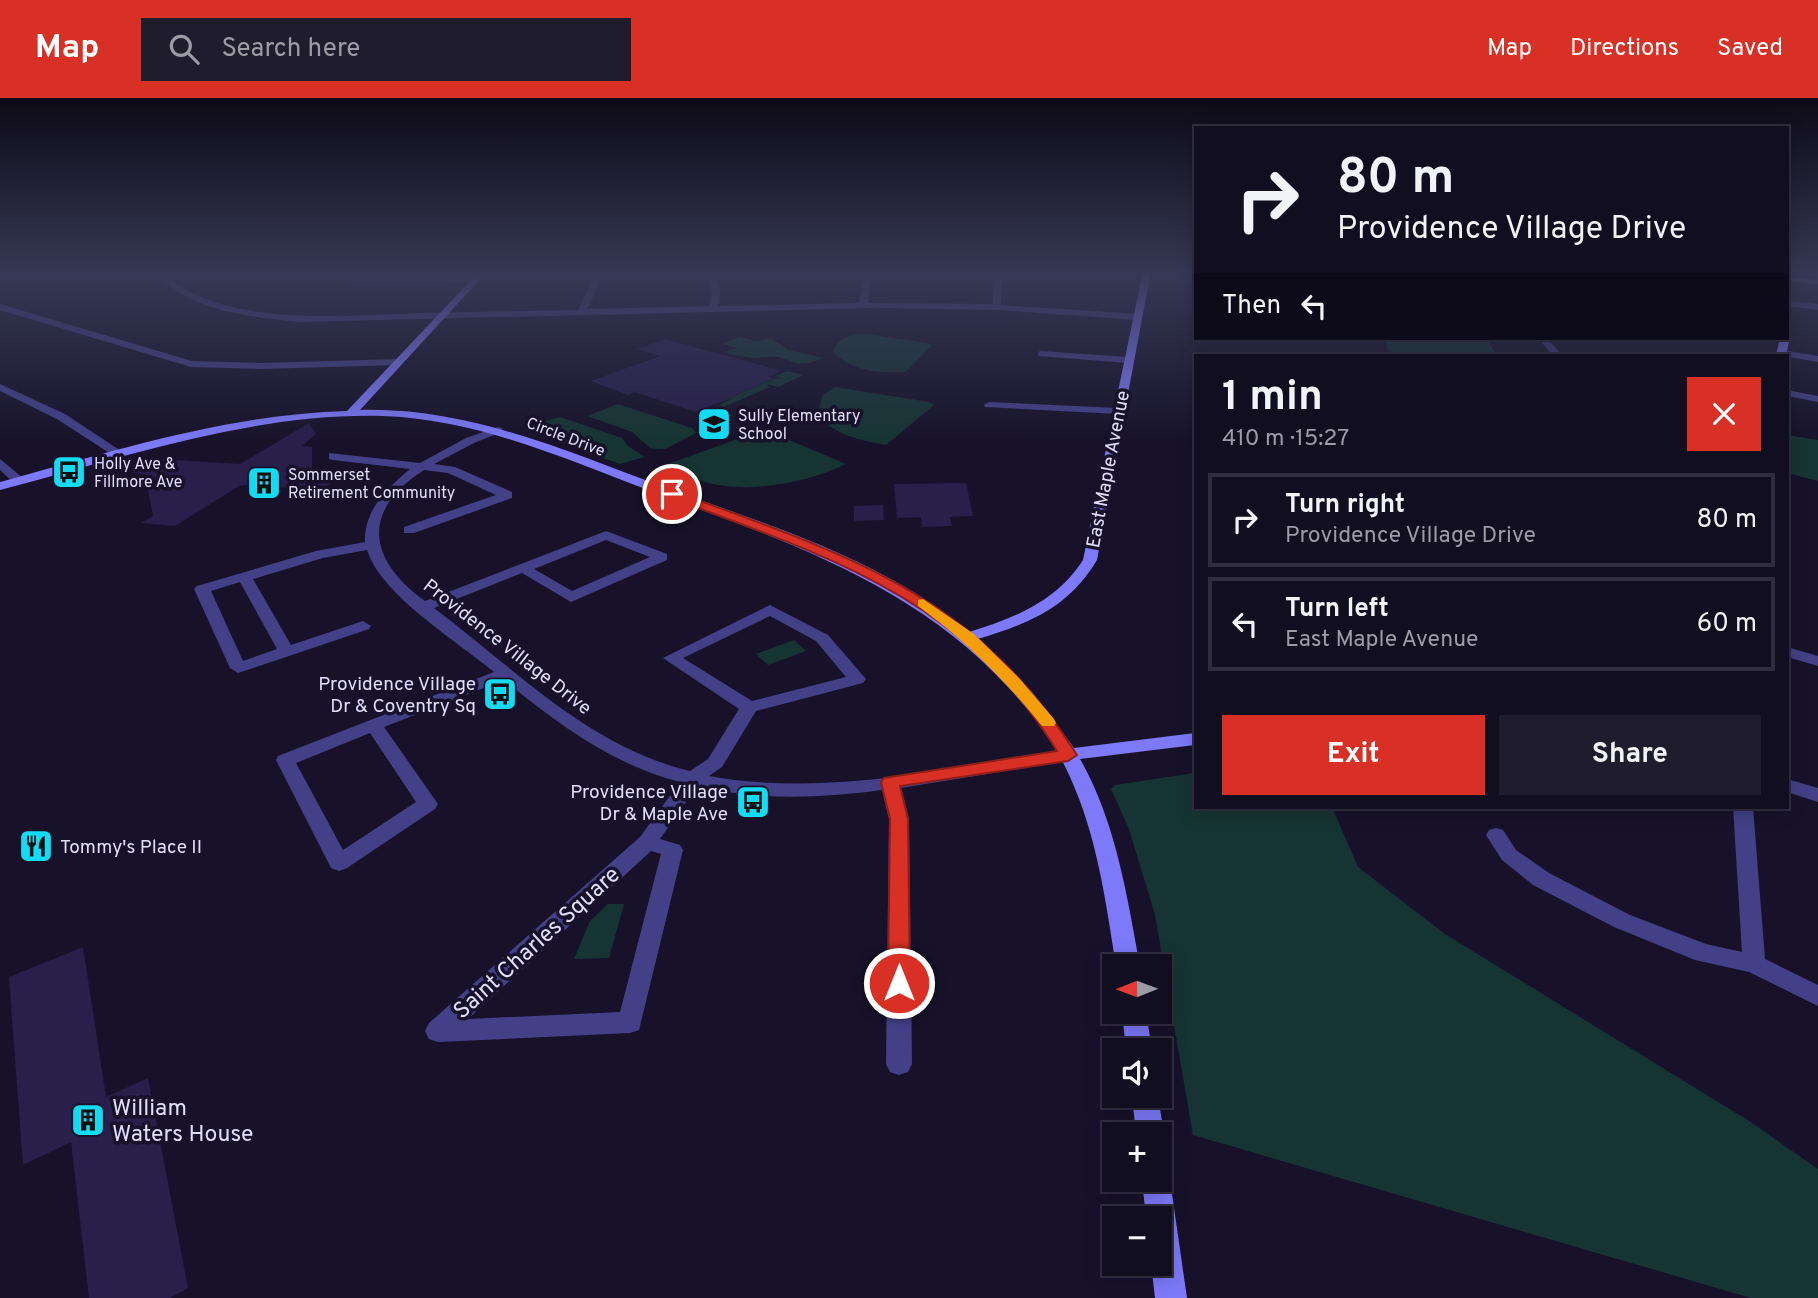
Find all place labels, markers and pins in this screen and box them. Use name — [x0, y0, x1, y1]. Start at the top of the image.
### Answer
school or university icon: Sully Elementary School — [695, 405, 733, 443]
place label: Sully Elementary School — [738, 407, 860, 445]
bus stop icon: Holly Ave & Fillmore Ave — [50, 453, 88, 491]
place label: Holly Ave & Fillmore Ave — [94, 455, 182, 493]
building icon: Sommerset Retirement Community — [245, 464, 283, 502]
pin — [642, 464, 702, 524]
place label: Sommerset Retirement Community — [288, 466, 455, 504]
place label: Providence Village Dr & Coventry Sq — [318, 673, 476, 719]
bus stop icon: Providence Village Dr & Coventry Sq — [481, 675, 519, 713]
place label: Providence Village Dr & Maple Ave — [570, 781, 728, 827]
bus stop icon: Providence Village Dr & Maple Ave — [734, 783, 772, 821]
restaurant icon: Tommy's Place II — [17, 827, 55, 865]
place label: Tommy's Place II — [60, 836, 202, 860]
place label: William Waters House — [112, 1095, 253, 1150]
building icon: William Waters House — [69, 1101, 107, 1139]

